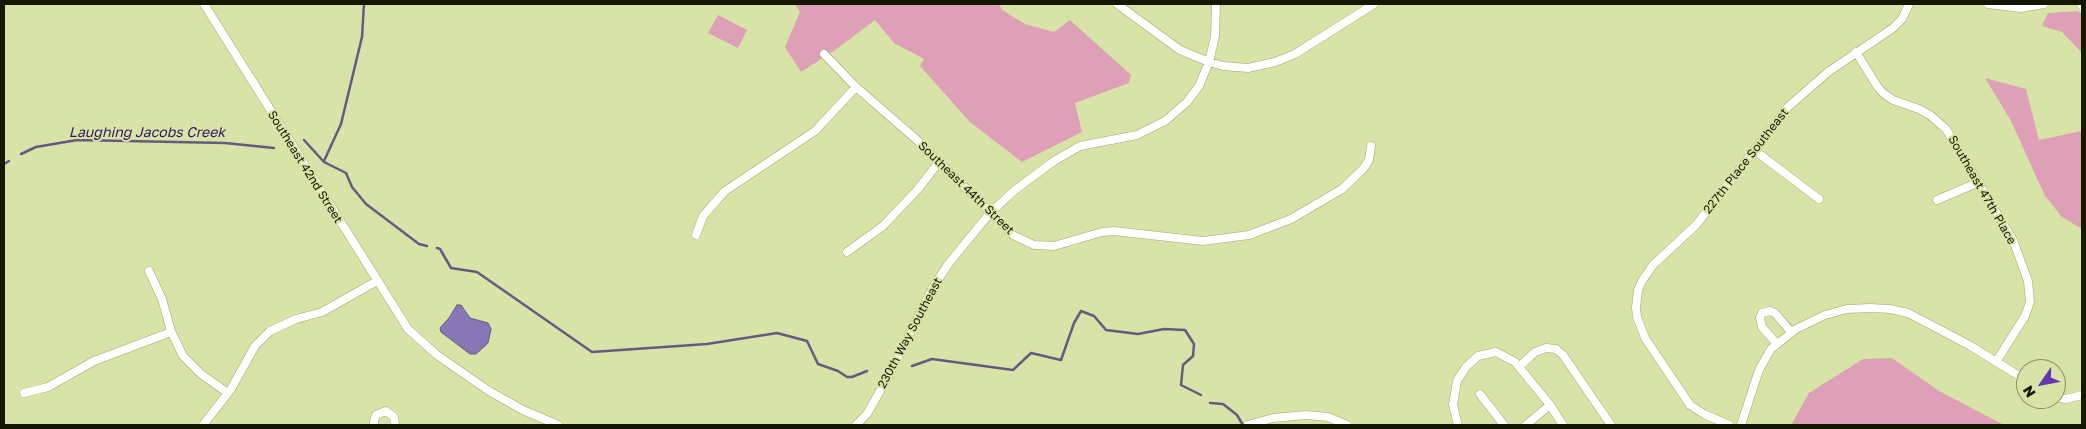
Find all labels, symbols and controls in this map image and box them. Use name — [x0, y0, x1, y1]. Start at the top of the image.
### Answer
street label: 227th Place Southeast — [1700, 105, 1792, 217]
street label: Southeast 42nd Street — [265, 108, 345, 226]
water label: Laughing Jacobs Creek — [69, 125, 225, 141]
street label: Southeast 47th Place — [1945, 133, 2019, 247]
street label: Southeast 44th Street — [915, 139, 1017, 237]
street label: 230th Way Southeast — [875, 275, 945, 391]
north arrow — [2016, 359, 2066, 409]
text: N — [2019, 383, 2039, 401]

